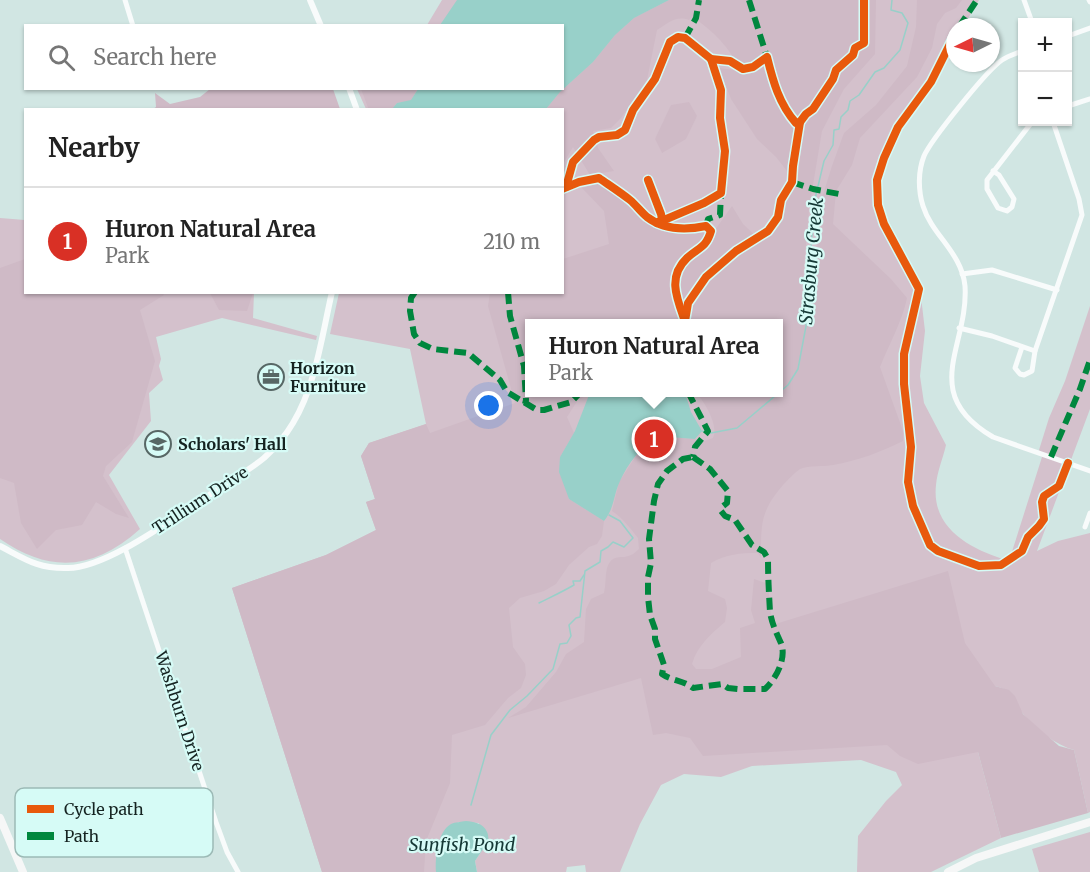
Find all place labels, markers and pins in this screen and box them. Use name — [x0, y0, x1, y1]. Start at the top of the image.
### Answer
place label: Horizon Furniture — [290, 358, 366, 396]
office icon: Horizon Furniture — [256, 362, 286, 392]
pin: 1 — [634, 416, 674, 462]
school or university icon: Scholars' Hall — [143, 429, 173, 459]
place label: Scholars' Hall — [178, 434, 286, 454]

